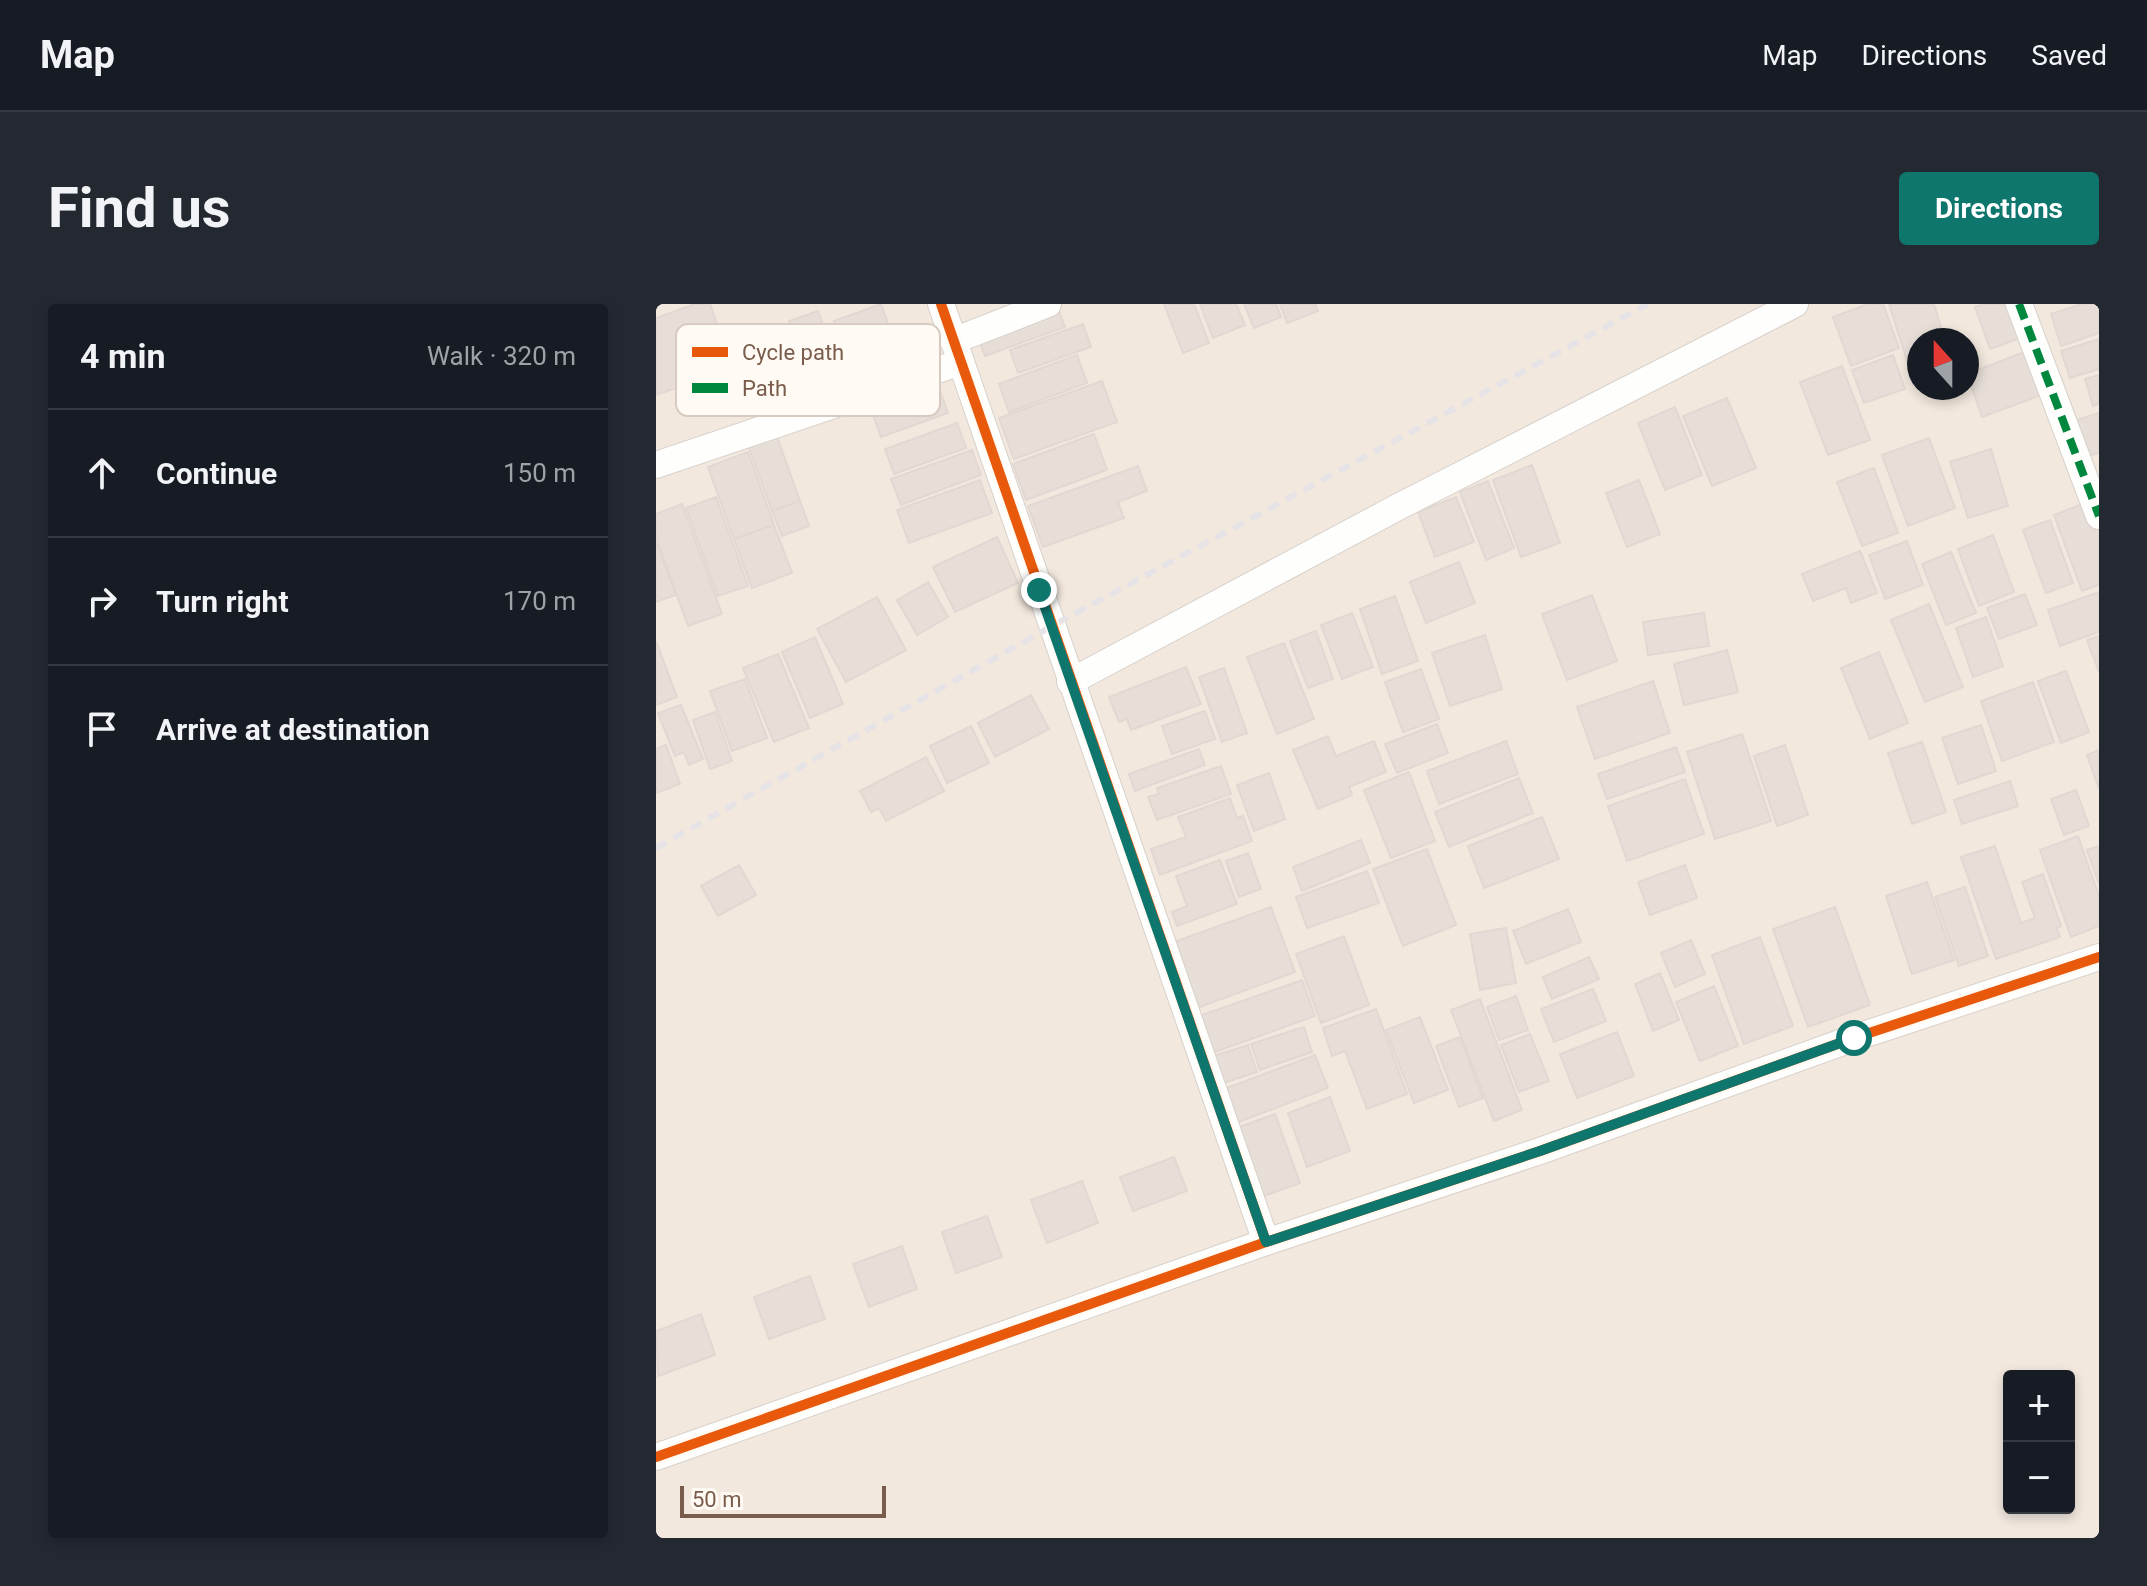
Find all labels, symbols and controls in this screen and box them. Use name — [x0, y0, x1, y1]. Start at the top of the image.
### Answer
text: Map — [40, 33, 115, 77]
text: Map — [1762, 39, 1818, 72]
text: Directions — [1862, 39, 1987, 72]
text: Saved — [2031, 39, 2107, 72]
button: Directions — [1899, 172, 2099, 245]
text: Find us — [48, 175, 231, 241]
legend — [676, 324, 940, 416]
north arrow — [1907, 328, 1979, 400]
text: 4 min — [80, 336, 165, 376]
text: Cycle path — [742, 340, 844, 365]
text: Walk · 320 m — [427, 341, 576, 371]
text: Path — [742, 376, 787, 401]
icon: ahead — [80, 451, 124, 495]
text: Continue — [156, 456, 277, 491]
text: 150 m — [503, 458, 576, 488]
route end — [1021, 572, 1057, 608]
icon: right — [80, 579, 124, 623]
text: Turn right — [156, 584, 289, 619]
text: 170 m — [503, 586, 576, 616]
icon: arrive — [80, 707, 124, 751]
text: Arrive at destination — [156, 712, 430, 747]
route start — [1836, 1020, 1872, 1056]
map controls — [2003, 1370, 2075, 1514]
button: + — [2003, 1370, 2075, 1442]
button: − — [2003, 1442, 2075, 1514]
scale bar — [680, 1482, 886, 1518]
text: 50 m — [692, 1487, 741, 1512]

